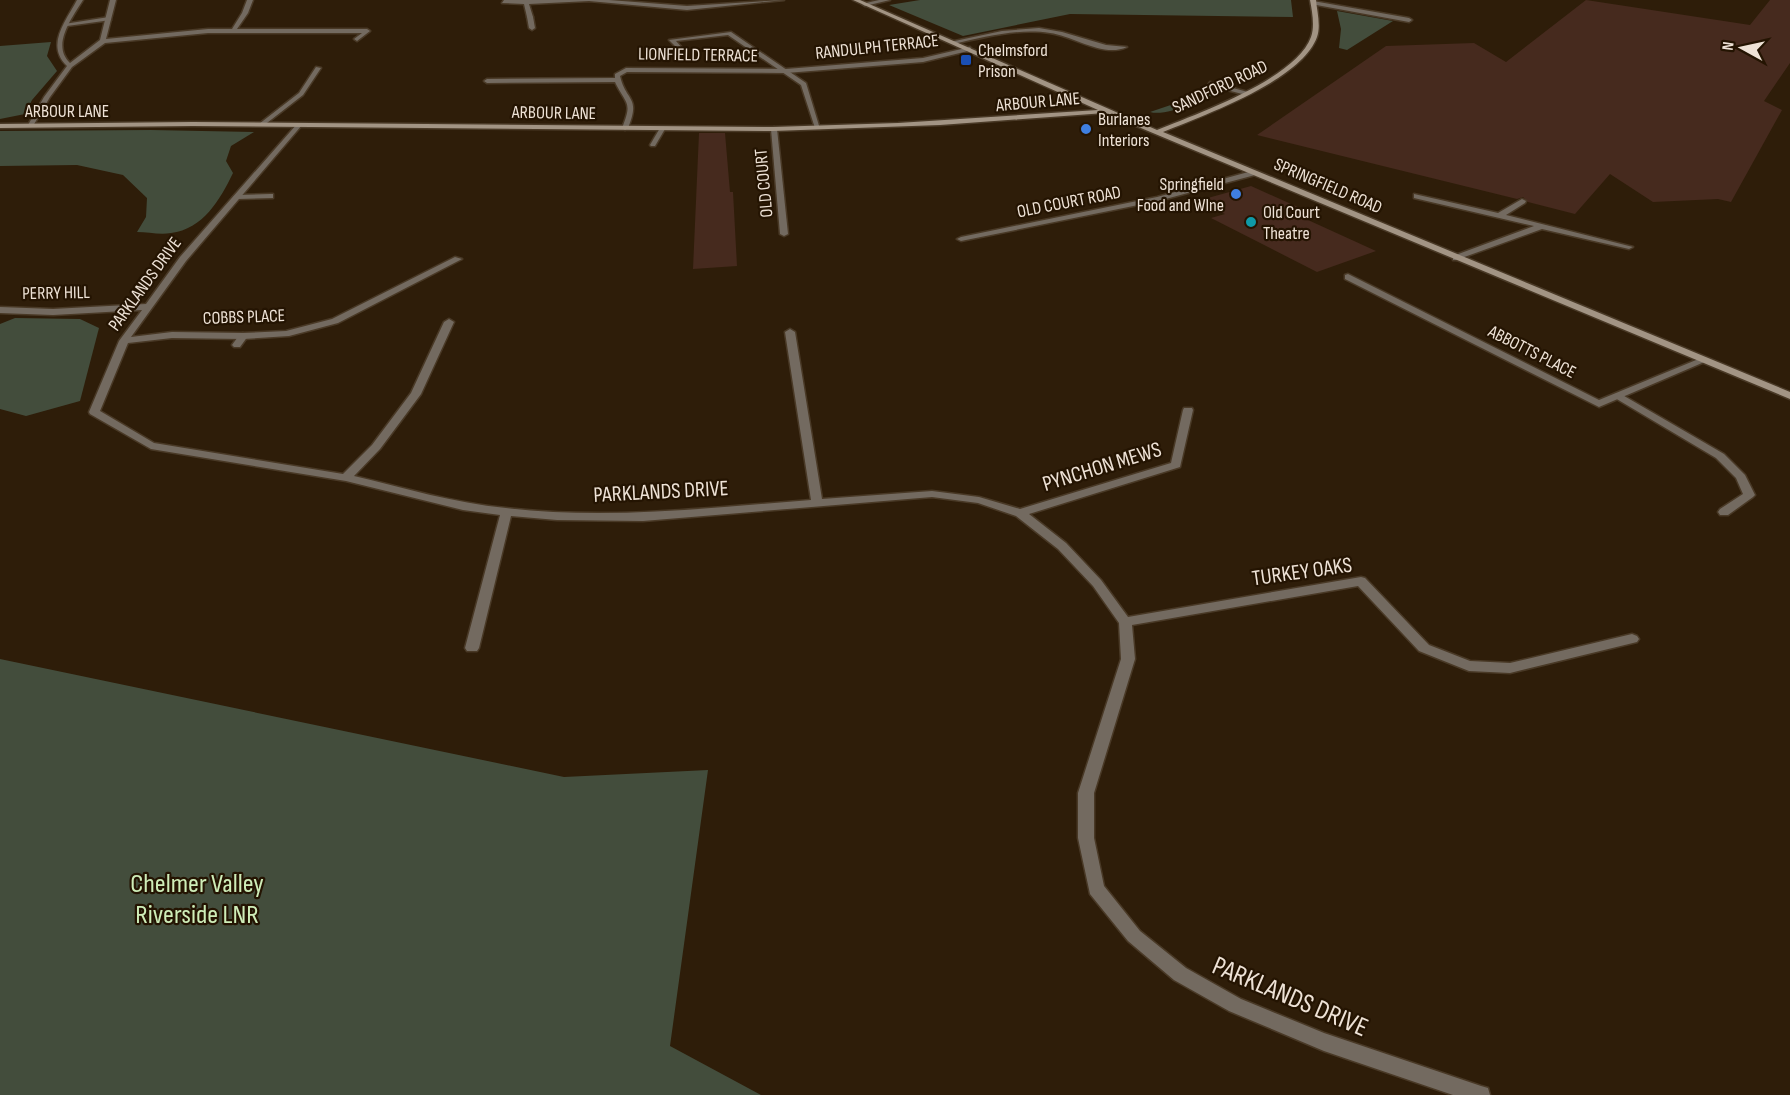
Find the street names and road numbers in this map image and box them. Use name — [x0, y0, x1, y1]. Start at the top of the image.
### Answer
street label: RANDULPH TERRACE — [814, 30, 940, 64]
street label: LIONFIELD TERRACE — [638, 43, 758, 67]
street label: SANDFORD ROAD — [1169, 56, 1271, 118]
street label: ARBOUR LANE — [994, 88, 1081, 116]
street label: ARBOUR LANE — [24, 101, 109, 122]
street label: ARBOUR LANE — [511, 102, 596, 124]
street label: OLD COURT — [751, 148, 777, 218]
street label: SPRINGFIELD ROAD — [1271, 154, 1385, 218]
street label: OLD COURT ROAD — [1015, 182, 1123, 222]
street label: PARKLANDS DRIVE — [104, 233, 186, 335]
street label: PERRY HILL — [22, 282, 90, 304]
street label: COBBS PLACE — [203, 305, 285, 329]
street label: ABBOTTS PLACE — [1484, 320, 1579, 383]
street label: PYNCHON MEWS — [1039, 436, 1165, 498]
street label: PARKLANDS DRIVE — [593, 475, 729, 509]
street label: TURKEY OAKS — [1250, 552, 1354, 592]
street label: PARKLANDS DRIVE — [1207, 950, 1373, 1044]

